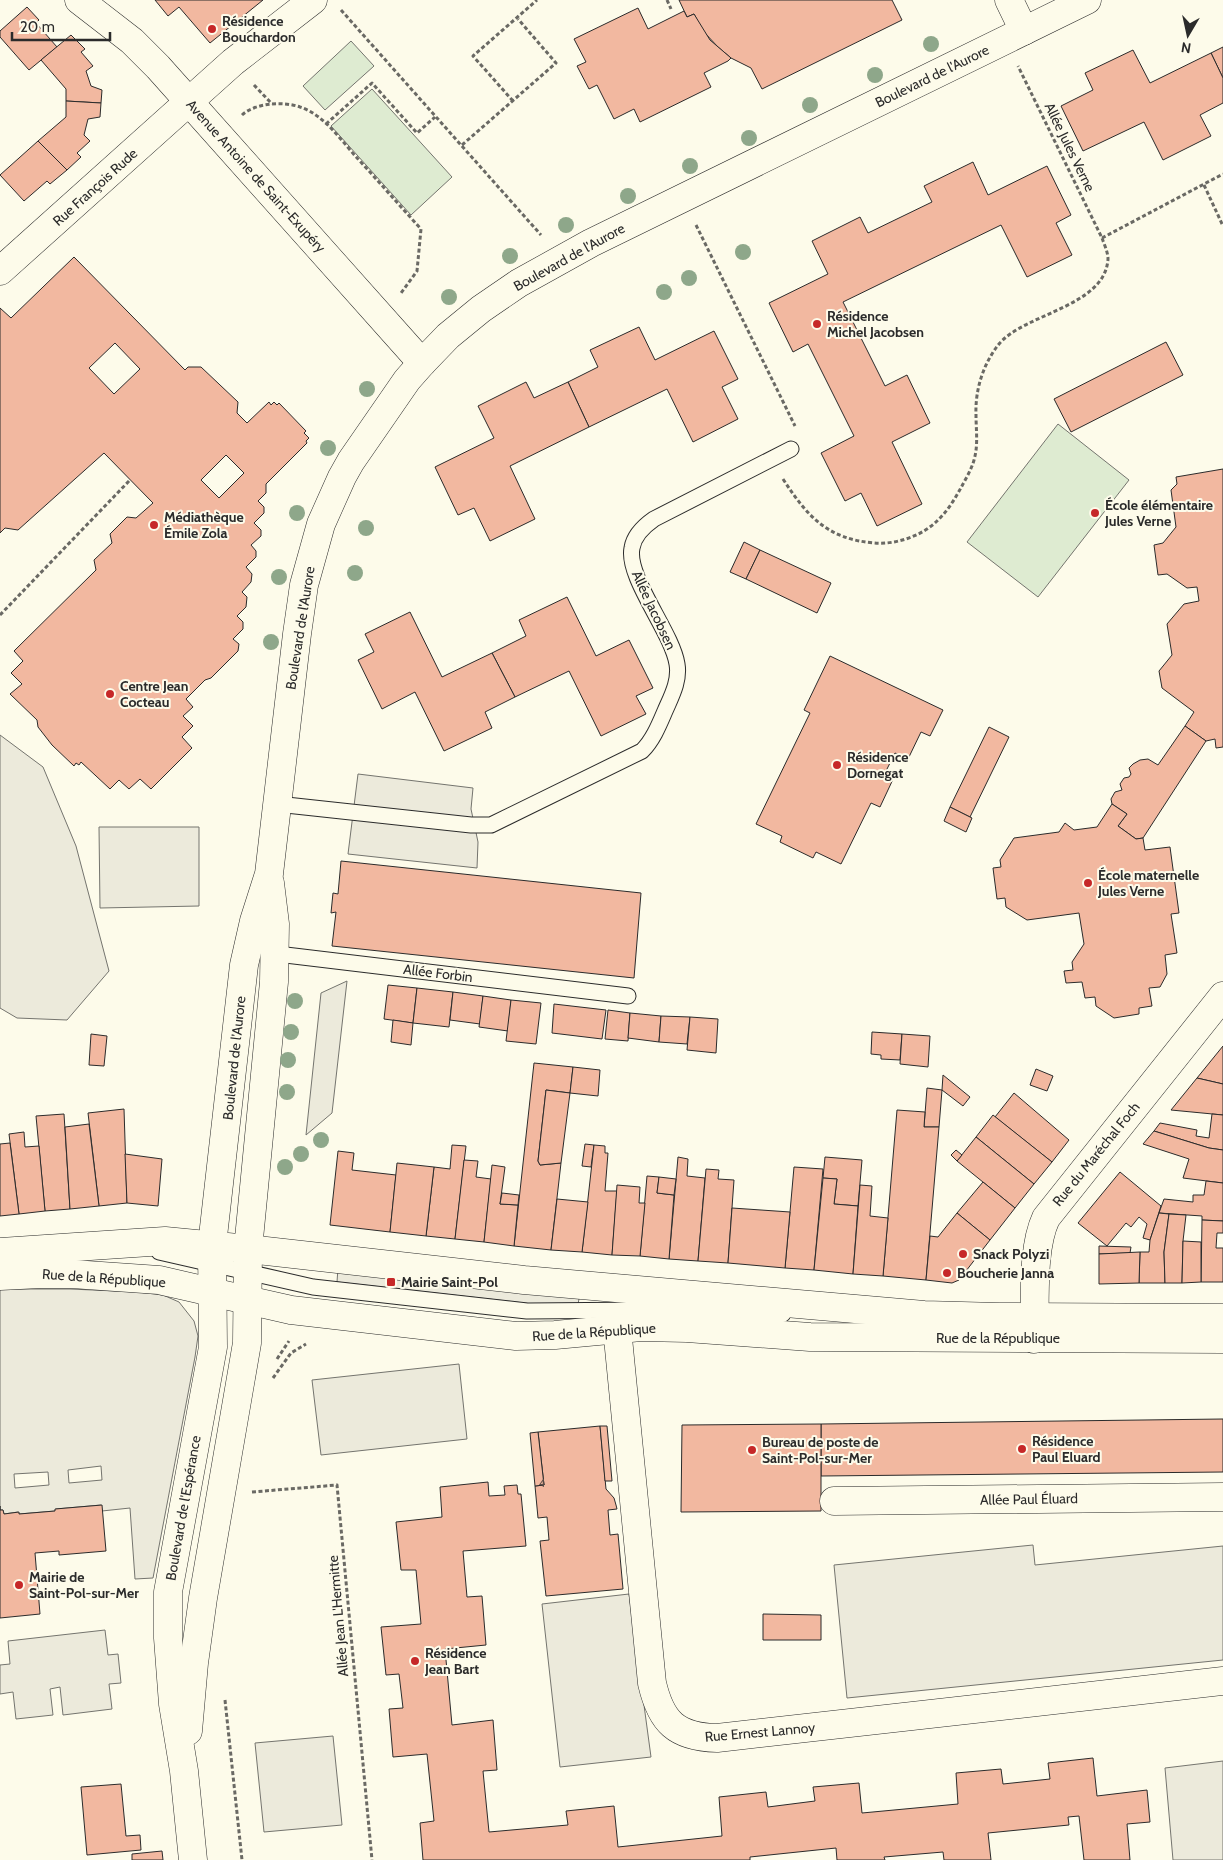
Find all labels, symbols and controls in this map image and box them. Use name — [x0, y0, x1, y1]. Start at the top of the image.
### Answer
scale bar — [12, 10, 110, 42]
north arrow — [1163, 10, 1213, 60]
place label: Résidence Bouchardon — [222, 12, 296, 46]
text: 20 m — [20, 18, 55, 36]
marker: Résidence Bouchardon — [206, 23, 218, 35]
text: N — [1180, 38, 1192, 58]
street label: Boulevard de l'Aurore — [872, 41, 992, 111]
street label: Avenue Antoine de Saint-Exupéry — [182, 96, 330, 256]
street label: Allée Jules Verne — [1041, 99, 1099, 195]
street label: Rue François Rude — [49, 144, 141, 230]
street label: Boulevard de l'Aurore — [510, 219, 628, 295]
place label: Résidence Michel Jacobsen — [827, 307, 924, 341]
marker: Résidence Michel Jacobsen — [811, 318, 823, 330]
place label: École élémentaire Jules Verne — [1104, 496, 1213, 530]
marker: École élémentaire Jules Verne — [1089, 507, 1101, 519]
place label: Médiathèque Émile Zola — [164, 508, 244, 542]
marker: Médiathèque Émile Zola — [148, 519, 160, 531]
street label: Boulevard de l'Aurore — [281, 565, 319, 691]
street label: Allée Jacobsen — [628, 568, 680, 653]
place label: Centre Jean Cocteau — [120, 677, 189, 711]
marker: Centre Jean Cocteau — [104, 688, 116, 700]
place label: Résidence Dornegat — [847, 748, 908, 782]
marker: Résidence Dornegat — [831, 759, 843, 771]
place label: École maternelle Jules Verne — [1097, 866, 1199, 900]
marker: École maternelle Jules Verne — [1082, 877, 1094, 889]
street label: Allée Forbin — [402, 960, 474, 986]
street label: Boulevard de l'Aurore — [219, 995, 249, 1121]
street label: Rue du Maréchal Foch — [1048, 1098, 1144, 1210]
place label: Snack Polyzi — [973, 1245, 1049, 1263]
marker: Snack Polyzi — [957, 1248, 969, 1260]
place label: Boucherie Janna — [957, 1264, 1054, 1282]
street label: Rue de la République — [42, 1265, 166, 1291]
marker: Boucherie Janna — [941, 1267, 953, 1279]
place label: Mairie Saint-Pol — [401, 1273, 498, 1291]
marker: Mairie Saint-Pol — [385, 1276, 397, 1288]
street label: Rue de la République — [532, 1319, 656, 1345]
street label: Rue de la République — [936, 1329, 1060, 1347]
place label: Résidence Paul Eluard — [1032, 1432, 1100, 1466]
place label: Bureau de poste de Saint-Pol-sur-Mer — [762, 1433, 879, 1467]
street label: Boulevard de l'Espérance — [161, 1434, 205, 1582]
marker: Résidence Paul Eluard — [1016, 1443, 1028, 1455]
marker: Bureau de poste de Saint-Pol-sur-Mer — [746, 1444, 758, 1456]
house number: 4 — [539, 1476, 546, 1490]
street label: Allée Paul Éluard — [980, 1489, 1078, 1509]
street label: Allée Jean L'Hermitte — [324, 1554, 352, 1678]
place label: Mairie de Saint-Pol-sur-Mer — [29, 1568, 139, 1602]
marker: Mairie de Saint-Pol-sur-Mer — [13, 1579, 25, 1591]
place label: Résidence Jean Bart — [424, 1644, 486, 1678]
marker: Résidence Jean Bart — [409, 1655, 421, 1667]
street label: Rue Ernest Lannoy — [704, 1718, 816, 1746]

